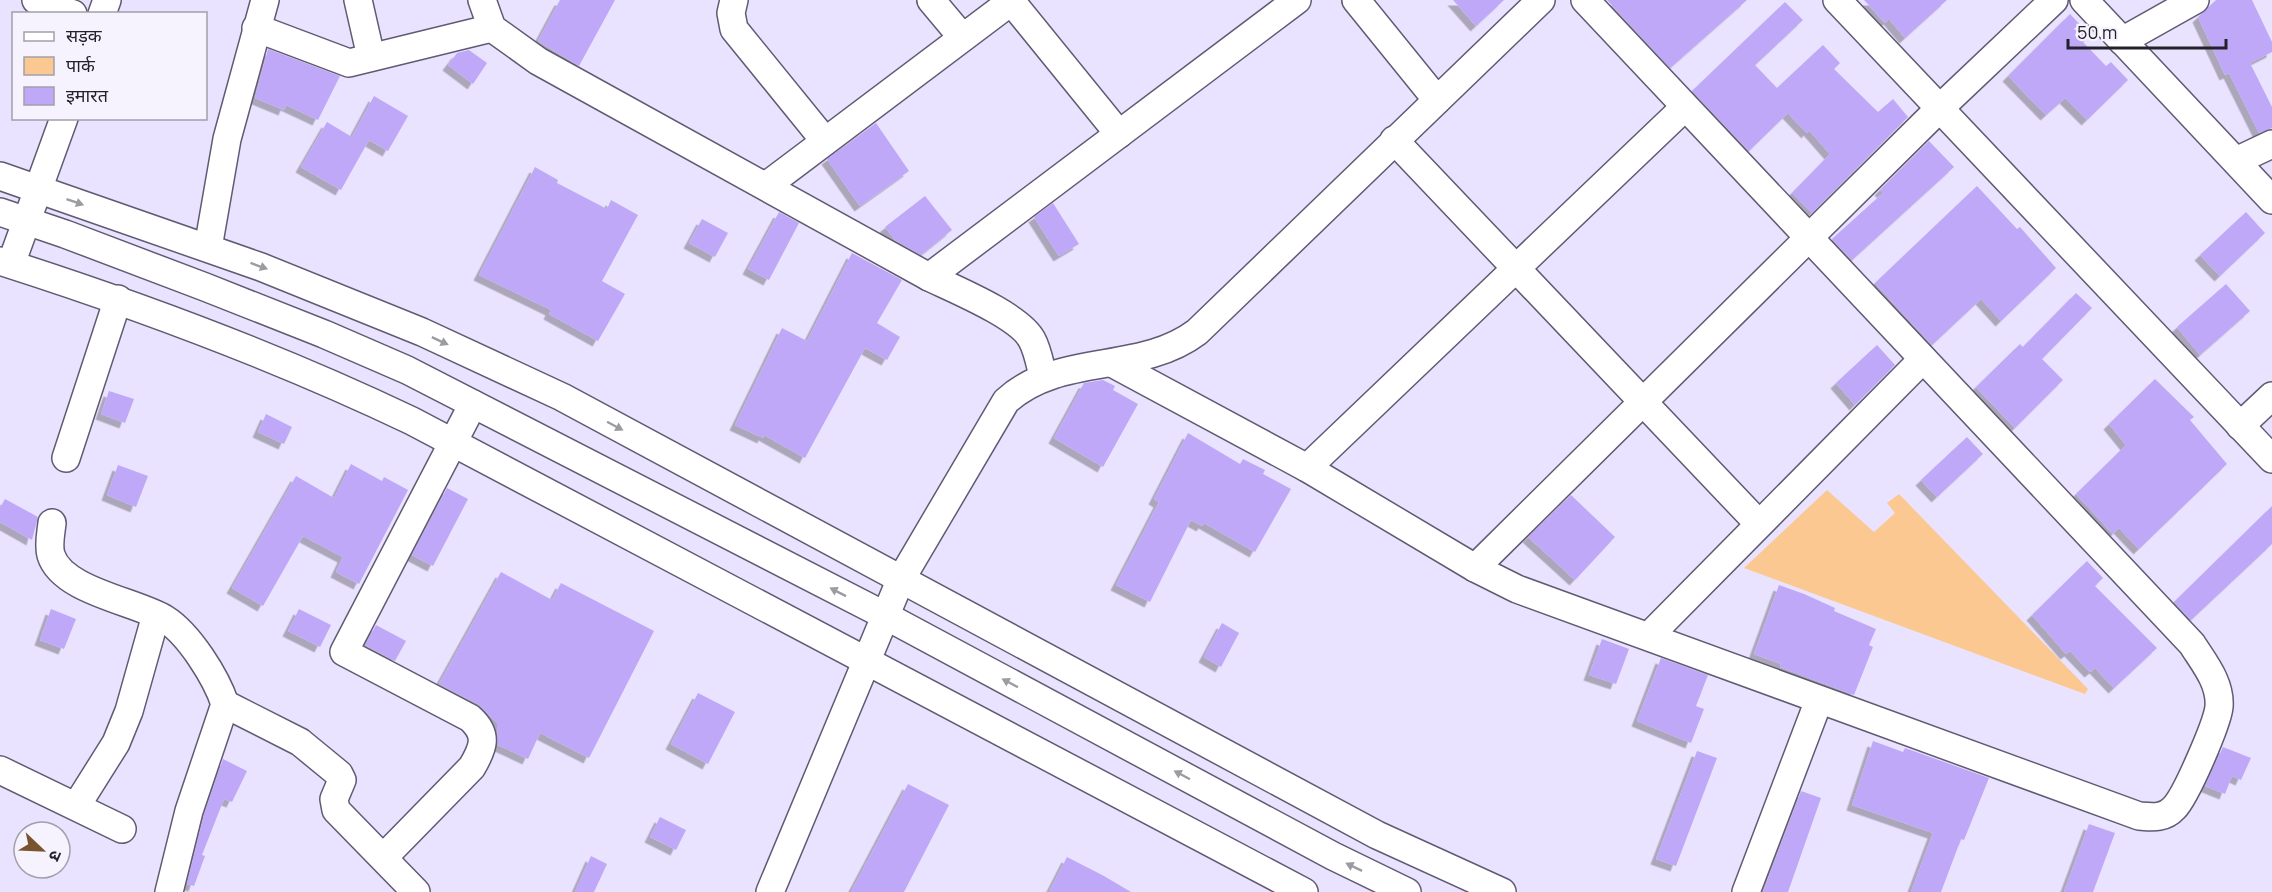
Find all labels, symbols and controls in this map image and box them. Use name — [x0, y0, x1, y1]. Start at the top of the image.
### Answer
legend — [12, 12, 207, 120]
scale bar — [2068, 12, 2226, 50]
text: 50 m — [2077, 20, 2117, 44]
text: सड़क — [66, 23, 103, 47]
text: पार्क — [66, 53, 96, 77]
text: इमारत — [66, 83, 109, 107]
one-way arrow — [66, 198, 84, 208]
one-way arrow — [250, 262, 268, 272]
one-way arrow — [431, 336, 448, 345]
one-way arrow — [607, 421, 624, 431]
one-way arrow — [829, 587, 846, 597]
one-way arrow — [1001, 678, 1018, 688]
one-way arrow — [1173, 770, 1190, 780]
north arrow — [12, 820, 72, 880]
text: उ — [44, 847, 68, 865]
one-way arrow — [1345, 862, 1363, 872]

